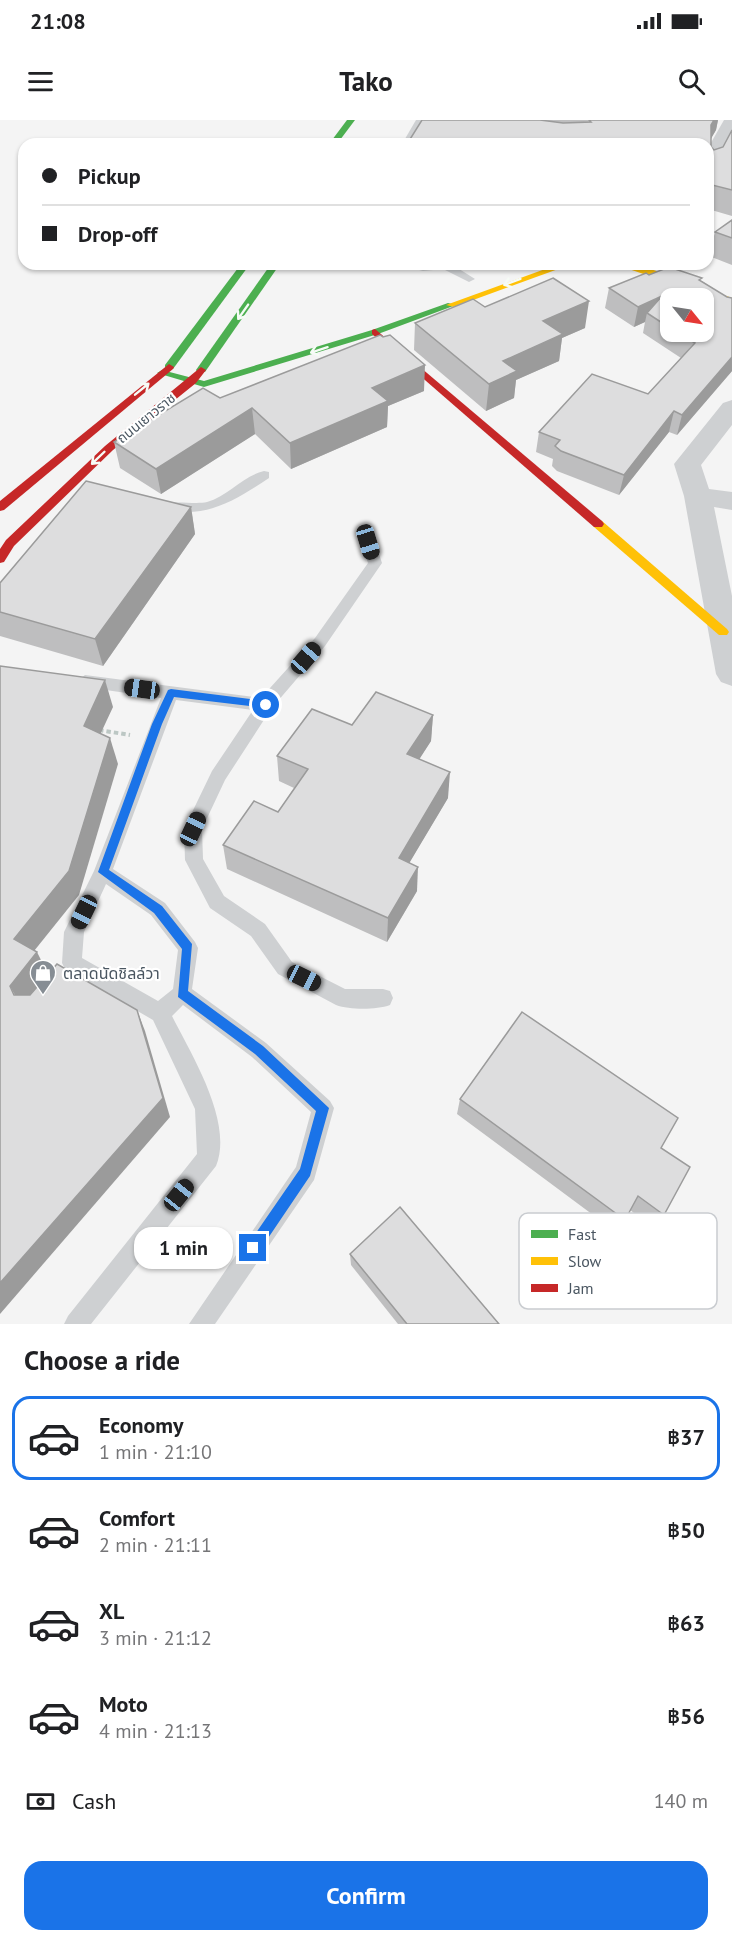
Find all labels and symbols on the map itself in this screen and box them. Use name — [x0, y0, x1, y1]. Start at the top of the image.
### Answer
one-way arrow — [503, 278, 522, 289]
north arrow — [660, 288, 714, 342]
one-way arrow — [237, 303, 249, 320]
one-way arrow — [310, 345, 329, 356]
one-way arrow — [133, 383, 149, 396]
street label: ถนนเยาวราช — [113, 389, 179, 447]
one-way arrow — [91, 451, 106, 465]
car — [354, 522, 382, 562]
car — [287, 639, 325, 677]
car — [123, 678, 161, 700]
route start — [252, 691, 279, 718]
car — [177, 809, 209, 849]
car — [68, 892, 100, 932]
shop icon: ตลาดนัดชิลล์วา — [28, 958, 58, 996]
car — [284, 962, 324, 994]
place label: ตลาดนัดชิลล์วา — [63, 963, 160, 983]
car — [161, 1175, 197, 1215]
legend — [519, 1213, 717, 1309]
text: Fast — [568, 1224, 597, 1244]
callout: 1 min — [133, 1227, 232, 1269]
route end — [239, 1234, 266, 1261]
text: Slow — [568, 1251, 602, 1271]
text: Jam — [567, 1278, 594, 1298]

